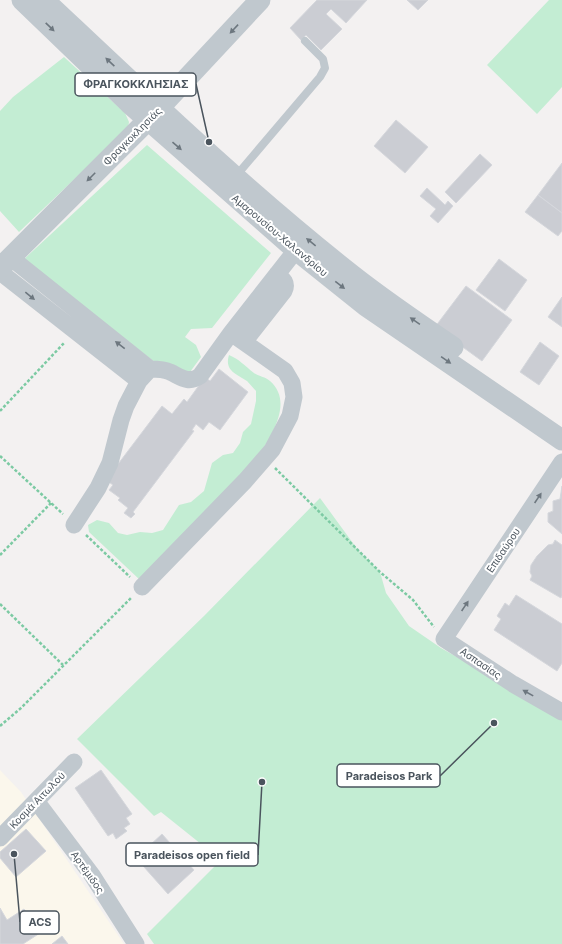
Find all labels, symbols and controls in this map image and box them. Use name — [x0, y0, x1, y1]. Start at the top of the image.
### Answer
one-way arrow — [45, 22, 55, 32]
one-way arrow — [229, 23, 238, 34]
one-way arrow — [105, 58, 115, 67]
callout: ΦΡΑΓΚΟΚΚΛΗΣΙΑΣ — [75, 73, 196, 96]
text: ΦΡΑΓΚΟΚΚΛΗΣΙΑΣ — [83, 77, 189, 91]
street label: Φραγκοκλησιάς — [100, 104, 165, 168]
one-way arrow — [172, 142, 183, 151]
one-way arrow — [86, 172, 96, 182]
street label: Αμαρουσίου-Χαλανδρίου — [230, 192, 330, 279]
one-way arrow — [306, 238, 317, 247]
one-way arrow — [335, 281, 346, 289]
one-way arrow — [25, 291, 36, 300]
one-way arrow — [409, 317, 420, 325]
one-way arrow — [114, 341, 125, 349]
one-way arrow — [441, 356, 451, 364]
one-way arrow — [534, 493, 542, 503]
street label: Επιδαύρου — [484, 525, 522, 575]
one-way arrow — [462, 600, 469, 612]
street label: Ασπασίας — [458, 645, 504, 681]
one-way arrow — [522, 689, 534, 696]
callout: Paradeisos Park — [337, 764, 440, 787]
street label: Κοσμά Αιτωλού — [7, 769, 67, 831]
text: Paradeisos Park — [346, 769, 433, 783]
callout: Paradeisos open field — [126, 843, 258, 866]
street label: Αρτέμιδος — [69, 848, 107, 896]
text: Paradeisos open field — [134, 848, 250, 862]
callout: ACS — [20, 911, 59, 934]
text: ACS — [28, 915, 52, 929]

